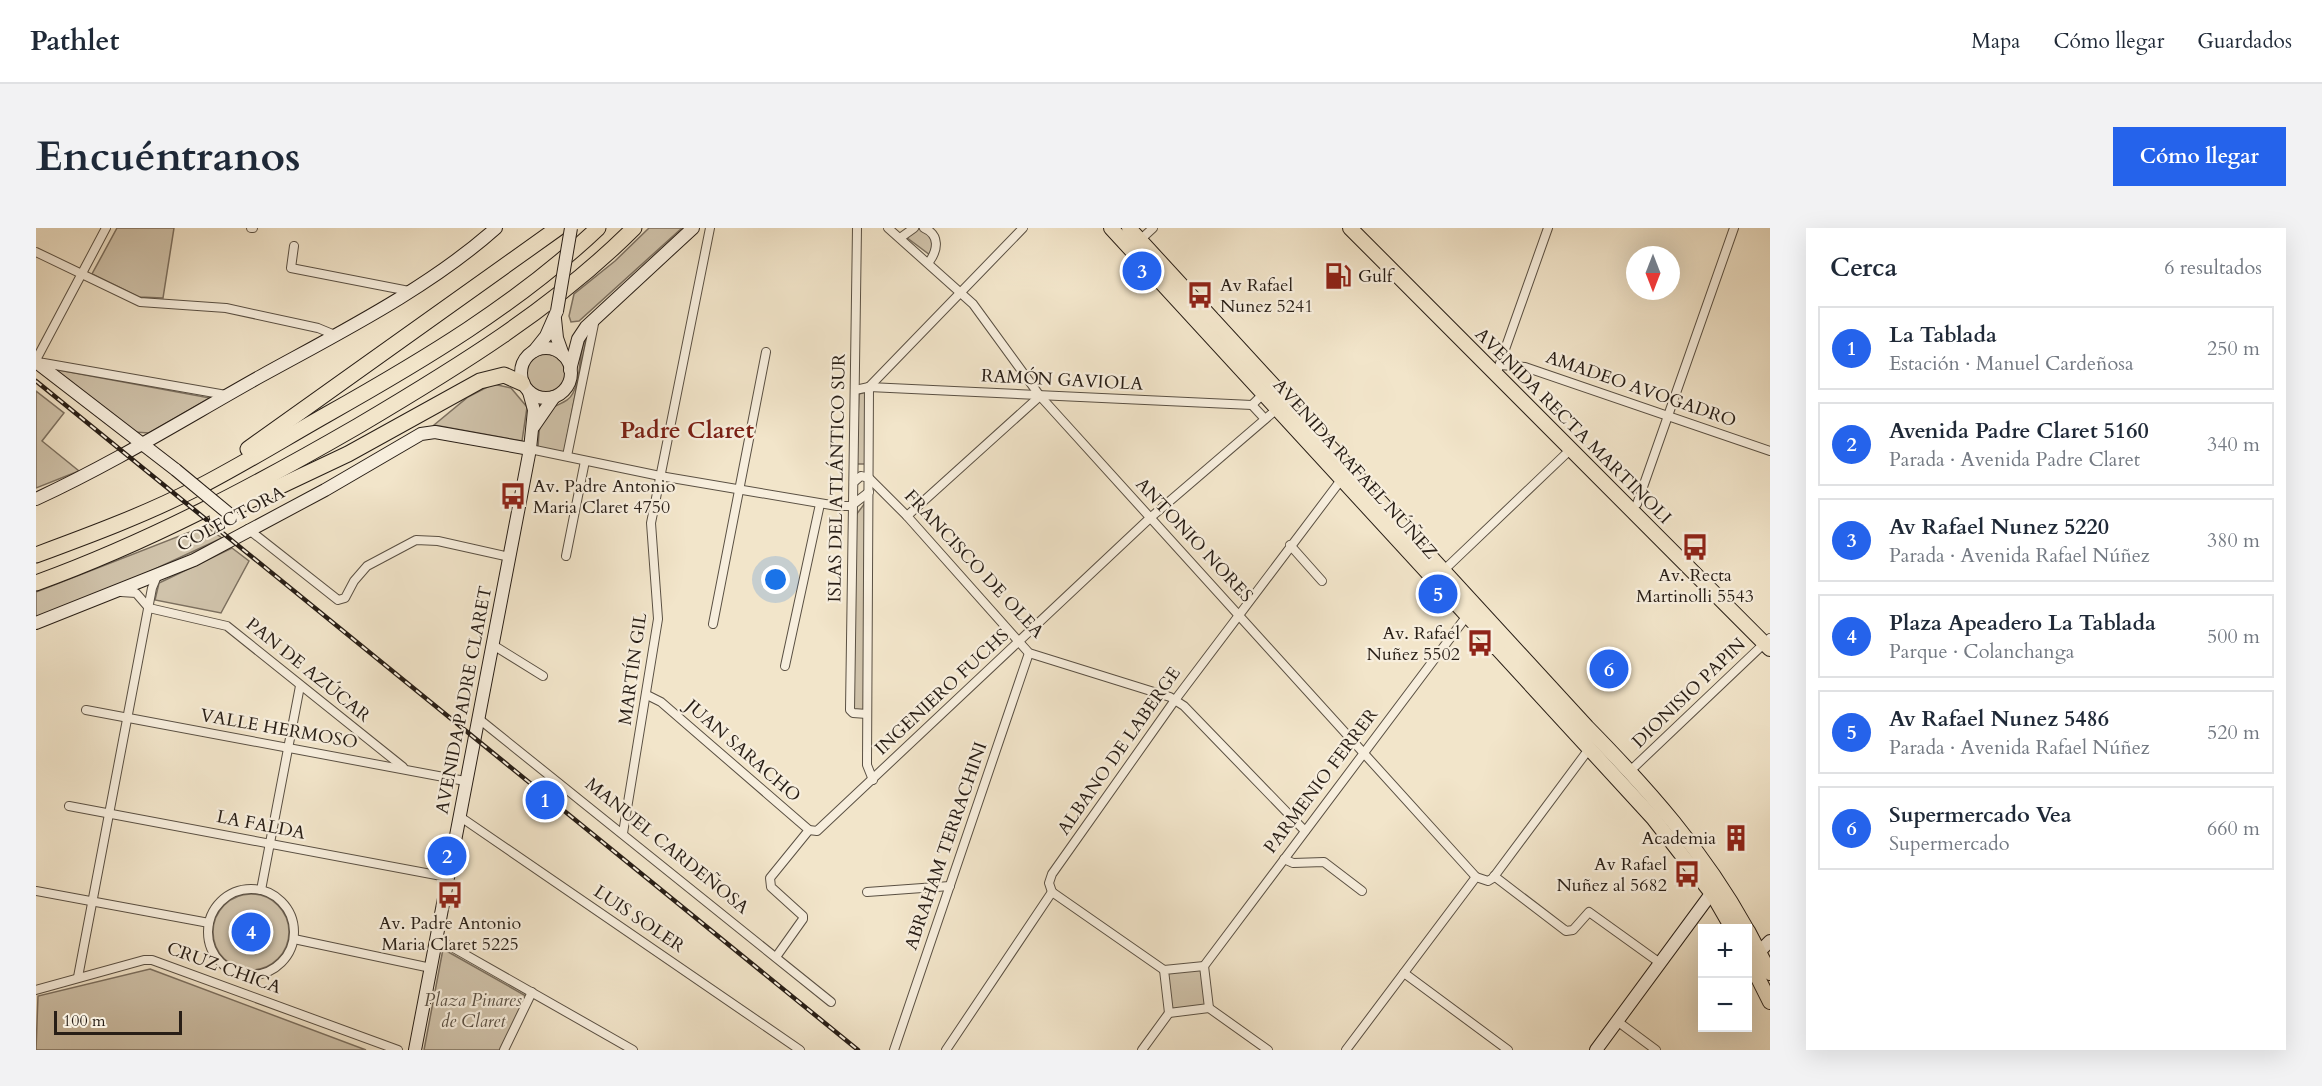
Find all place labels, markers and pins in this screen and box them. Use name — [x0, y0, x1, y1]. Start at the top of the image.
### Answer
pin: 3 — [1122, 248, 1162, 294]
fuel station icon: Gulf — [1323, 261, 1353, 291]
place label: Gulf — [1358, 264, 1396, 289]
place label: Av Rafael Nunez 5241 — [1220, 273, 1313, 319]
bus stop icon: Av Rafael Nunez 5241 — [1185, 280, 1215, 310]
place label: Av. Padre Antonio Maria Claret 4750 — [533, 474, 676, 520]
bus stop icon: Av. Padre Antonio Maria Claret 4750 — [498, 481, 528, 511]
bus stop icon: Av. Recta Martinolli 5543 — [1680, 532, 1710, 562]
place label: Av. Recta Martinolli 5543 — [1636, 563, 1754, 609]
pin: 5 — [1418, 572, 1458, 616]
place label: Av. Rafael Nuñez 5502 — [1367, 621, 1460, 667]
bus stop icon: Av. Rafael Nuñez 5502 — [1465, 628, 1495, 658]
pin: 6 — [1590, 646, 1628, 692]
pin: 1 — [526, 778, 564, 822]
building icon: Academia — [1721, 823, 1751, 853]
place label: Academia — [1641, 826, 1716, 851]
pin: 2 — [428, 834, 466, 878]
place label: Av Rafael Nuñez al 5682 — [1556, 852, 1667, 898]
bus stop icon: Av Rafael Nuñez al 5682 — [1672, 859, 1702, 889]
bus stop icon: Av. Padre Antonio Maria Claret 5225 — [435, 880, 465, 910]
pin: 4 — [232, 910, 270, 954]
place label: Av. Padre Antonio Maria Claret 5225 — [379, 911, 521, 957]

